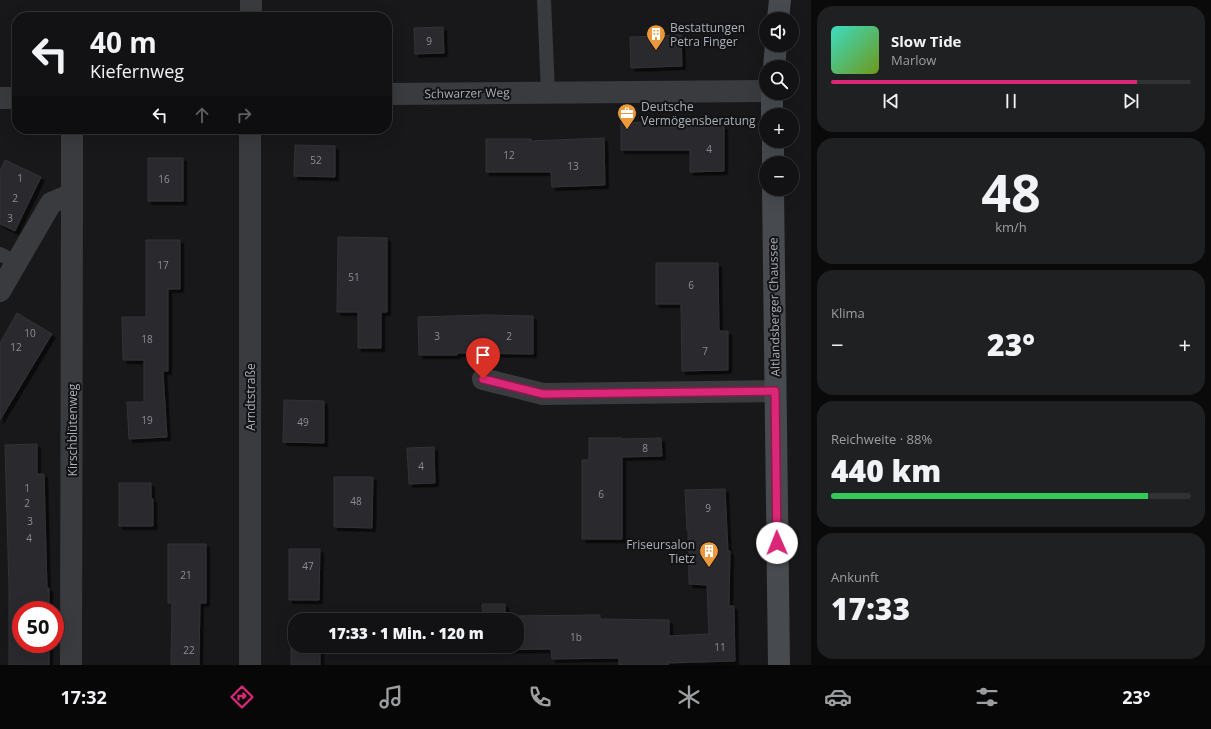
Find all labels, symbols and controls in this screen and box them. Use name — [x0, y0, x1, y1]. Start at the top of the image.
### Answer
map controls — [759, 12, 799, 196]
button: sound — [759, 12, 799, 52]
place label: Bestattungen Petra Finger — [670, 19, 745, 50]
text: 40 m — [90, 23, 157, 61]
building icon: Bestattungen Petra Finger — [645, 23, 667, 51]
icon: left — [24, 28, 76, 80]
text: Slow Tide — [891, 31, 961, 51]
house number: 9 — [426, 34, 432, 48]
text: Marlow — [891, 51, 936, 69]
text: Kiefernweg — [90, 59, 184, 83]
button: search — [759, 60, 799, 100]
street label: Schwarzer Weg — [424, 84, 510, 102]
icon: previous — [880, 90, 902, 112]
icon: pause — [1000, 90, 1022, 112]
icon: next — [1120, 90, 1142, 112]
place label: Deutsche Vermögensberatung — [641, 98, 756, 129]
office icon: Deutsche Vermögensberatung — [616, 102, 638, 130]
icon: left — [149, 104, 171, 126]
icon: ahead — [191, 104, 213, 126]
icon: right — [233, 104, 255, 126]
button: + — [759, 108, 799, 148]
house number: 4 — [706, 142, 712, 156]
house number: 12 — [503, 148, 515, 162]
house number: 52 — [310, 153, 322, 167]
button: − — [759, 156, 799, 196]
text: 48 — [981, 156, 1041, 227]
house number: 13 — [567, 159, 579, 173]
house number: 1 — [17, 171, 23, 185]
house number: 16 — [158, 172, 170, 186]
house number: 2 — [12, 191, 18, 205]
house number: 3 — [7, 211, 13, 225]
text: km/h — [995, 218, 1027, 236]
street label: Altlandsberger Chaussee — [764, 237, 784, 377]
house number: 17 — [157, 258, 169, 272]
house number: 51 — [348, 270, 360, 284]
house number: 6 — [688, 278, 694, 292]
text: Klima — [831, 304, 865, 322]
text: 23° — [987, 324, 1035, 365]
house number: 10 — [24, 326, 36, 340]
house number: 3 — [434, 329, 440, 343]
house number: 2 — [506, 329, 512, 343]
text: − — [831, 329, 844, 359]
text: + — [1178, 329, 1191, 359]
house number: 18 — [141, 332, 153, 346]
pin — [466, 338, 500, 379]
house number: 12 — [10, 340, 22, 354]
icon: arrive — [472, 344, 494, 366]
house number: 7 — [702, 344, 708, 358]
street label: Arndtstraße — [242, 363, 259, 431]
street label: Kirschblütenweg — [64, 383, 81, 476]
house number: 19 — [141, 413, 153, 427]
house number: 49 — [297, 415, 309, 429]
text: Reichweite · 88% — [831, 430, 932, 448]
house number: 8 — [642, 441, 648, 455]
text: 440 km — [831, 450, 941, 491]
house number: 4 — [418, 459, 424, 473]
house number: 1 — [24, 481, 30, 495]
house number: 6 — [598, 487, 604, 501]
house number: 48 — [350, 494, 362, 508]
house number: 2 — [24, 496, 30, 510]
house number: 9 — [705, 501, 711, 515]
house number: 3 — [27, 514, 33, 528]
position arrow — [756, 522, 798, 564]
house number: 4 — [26, 531, 32, 545]
place label: Friseursalon Tietz — [626, 536, 695, 567]
building icon: Friseursalon Tietz — [698, 540, 720, 568]
house number: 47 — [302, 559, 314, 573]
house number: 21 — [180, 568, 192, 582]
text: Ankunft — [831, 568, 879, 586]
text: 17:33 — [831, 588, 910, 629]
speed limit sign: 50 — [12, 601, 64, 653]
text: 17:33 · 1 Min. · 120 m — [328, 623, 484, 643]
house number: 1b — [570, 630, 582, 644]
house number: 11 — [714, 640, 726, 654]
house number: 22 — [183, 643, 195, 657]
icon: directions — [228, 683, 256, 711]
icon: music — [377, 683, 405, 711]
icon: phone — [526, 683, 554, 711]
icon: climate — [675, 683, 703, 711]
icon: car — [824, 683, 852, 711]
icon: filters — [973, 683, 1001, 711]
text: 17:32 — [61, 685, 107, 709]
text: 23° — [1122, 685, 1150, 709]

